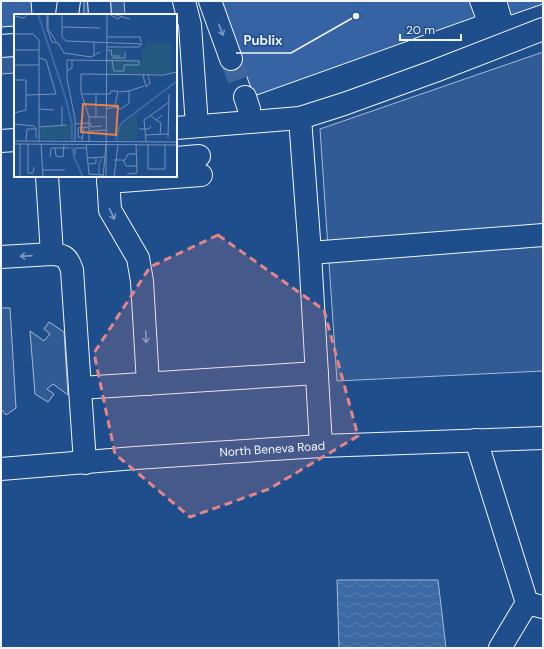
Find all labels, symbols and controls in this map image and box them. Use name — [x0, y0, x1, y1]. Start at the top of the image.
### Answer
inset map — [14, 14, 177, 177]
scale bar — [400, 16, 461, 42]
text: 20 m — [406, 22, 435, 38]
one-way arrow — [217, 24, 225, 36]
callout: Publix — [236, 28, 291, 53]
text: Publix — [244, 32, 283, 49]
one-way arrow — [109, 208, 116, 220]
one-way arrow — [20, 252, 33, 259]
one-way arrow — [142, 330, 149, 343]
street label: North Beneva Road — [219, 438, 325, 461]

